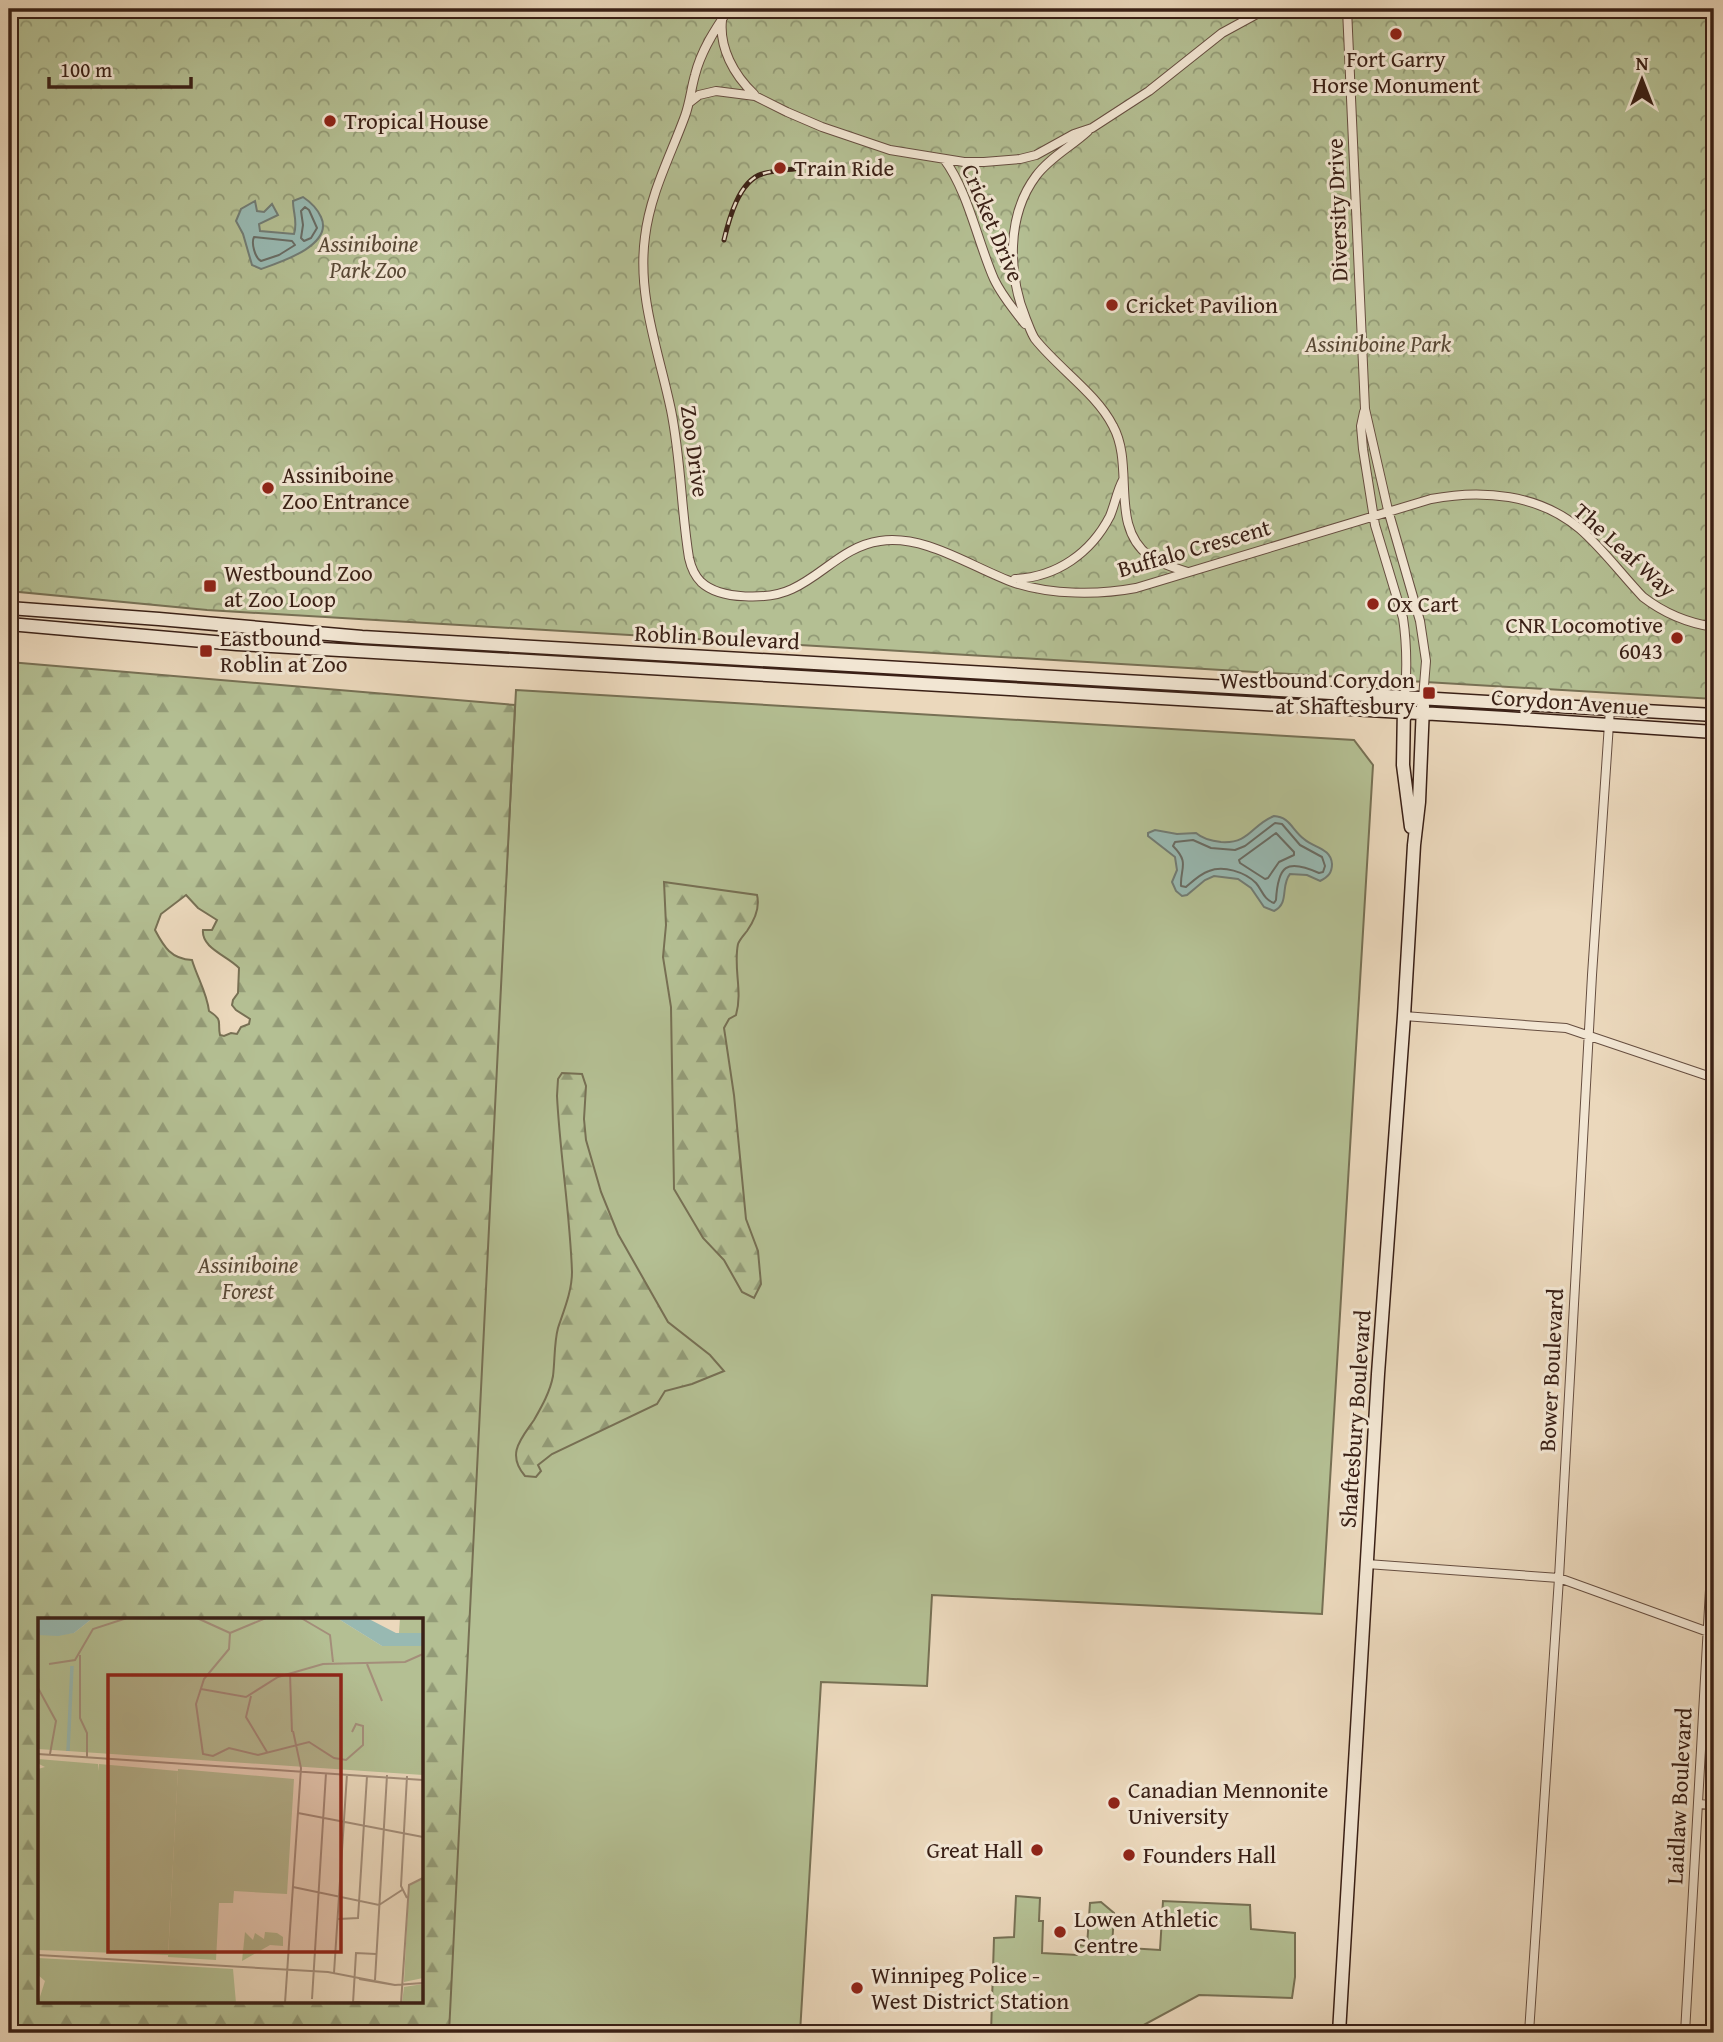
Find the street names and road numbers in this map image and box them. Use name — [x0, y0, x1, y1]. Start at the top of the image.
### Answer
street label: Diversity Drive — [1318, 138, 1355, 282]
street label: Cricket Drive — [954, 159, 1033, 287]
street label: Zoo Drive — [673, 403, 718, 499]
street label: The Leaf Way — [1567, 495, 1684, 605]
street label: Buffalo Crescent — [1113, 510, 1274, 585]
street label: Roblin Boulevard — [633, 616, 801, 657]
street label: Corydon Avenue — [1490, 680, 1650, 723]
street label: Bower Boulevard — [1530, 1287, 1571, 1452]
street label: Shaftesbury Boulevard — [1330, 1308, 1379, 1529]
street label: Laidlaw Boulevard — [1657, 1706, 1700, 1885]

